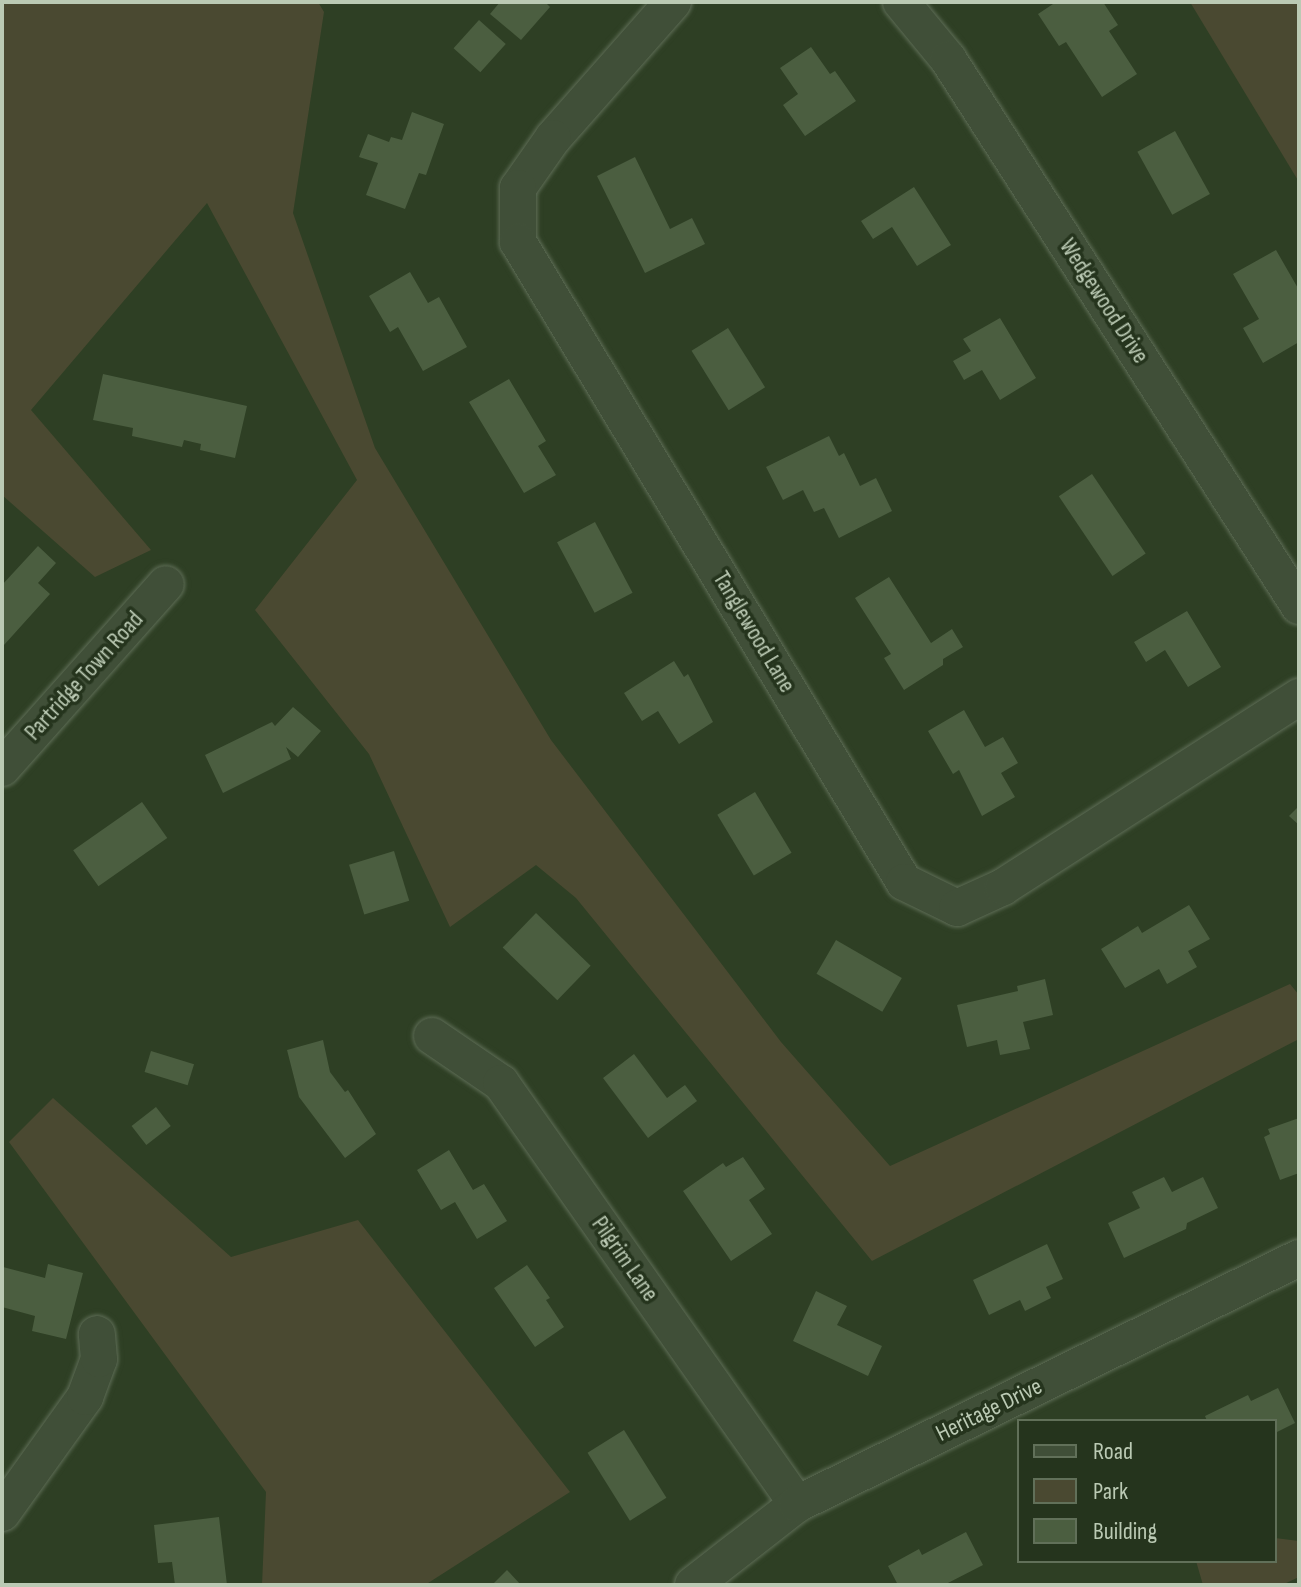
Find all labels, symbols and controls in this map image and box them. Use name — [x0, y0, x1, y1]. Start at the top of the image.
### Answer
street label: Wedgewood Drive — [1053, 233, 1155, 369]
street label: Tanglewood Lane — [707, 566, 801, 698]
street label: Partridge Town Road — [19, 606, 149, 746]
street label: Pilgrim Lane — [585, 1211, 665, 1307]
street label: Heritage Drive — [931, 1372, 1047, 1448]
legend — [1017, 1419, 1277, 1563]
text: Road — [1093, 1437, 1133, 1466]
text: Park — [1093, 1477, 1128, 1506]
text: Building — [1093, 1517, 1157, 1546]

